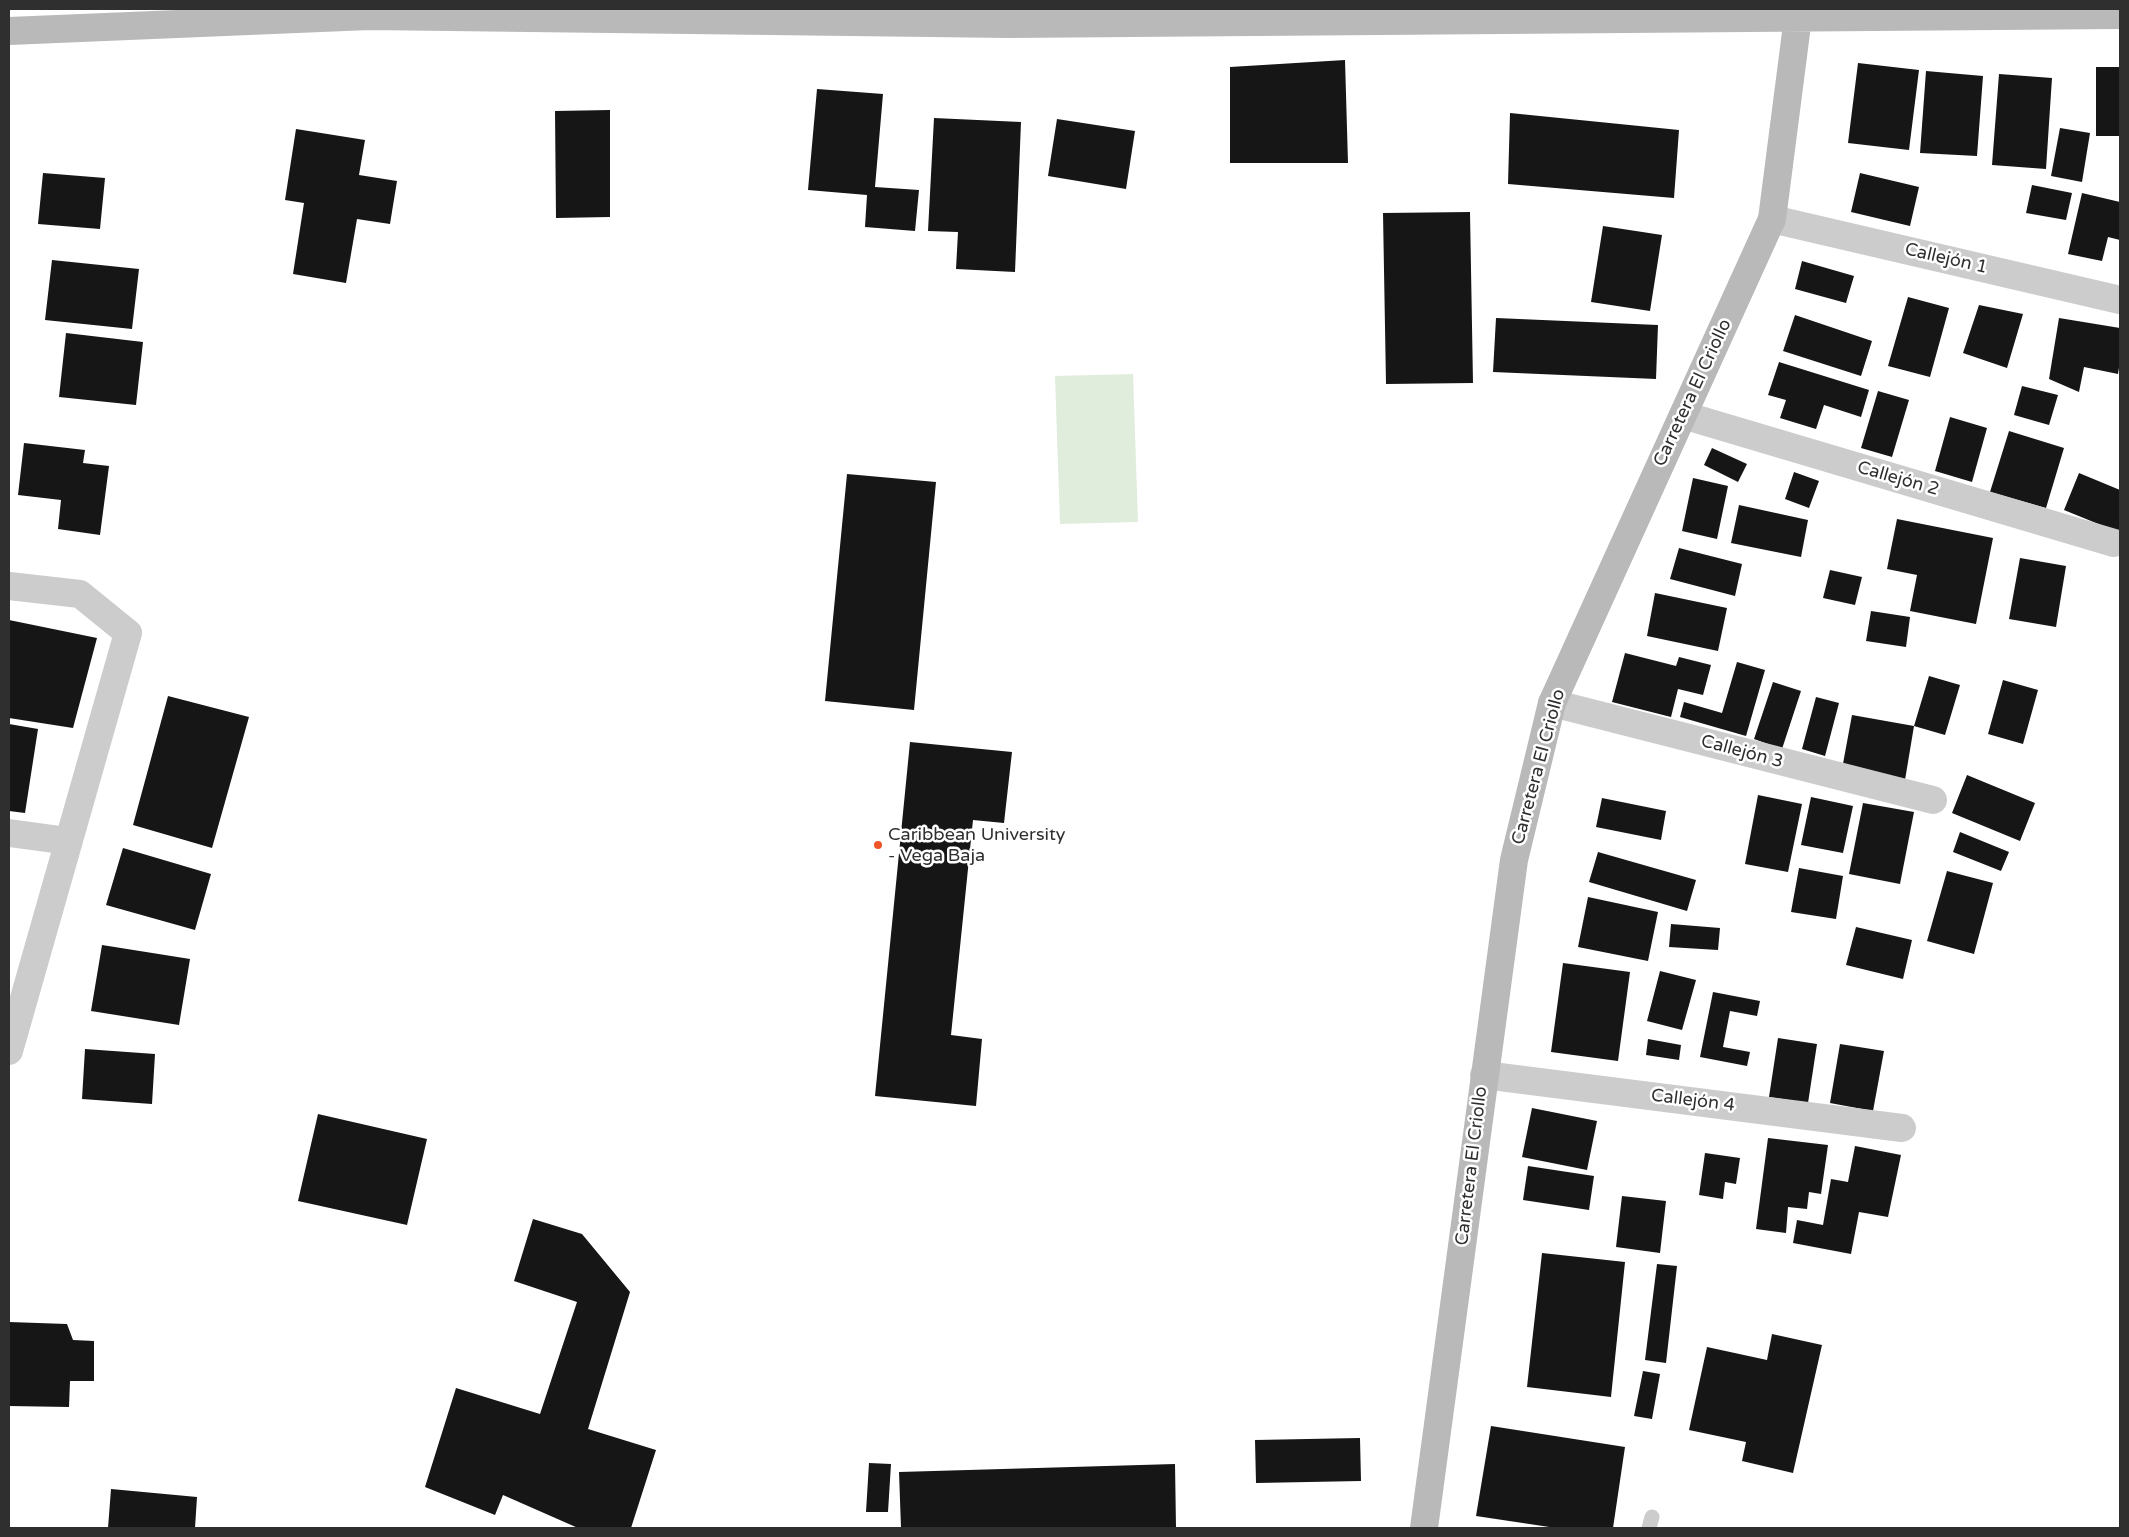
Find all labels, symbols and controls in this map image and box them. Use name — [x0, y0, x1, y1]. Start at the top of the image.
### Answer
street label: Callejón 1 — [1903, 239, 1989, 279]
street label: Carretera El Criollo — [1649, 316, 1737, 470]
street label: Callejón 2 — [1855, 457, 1941, 501]
street label: Carretera El Criollo — [1508, 687, 1570, 847]
street label: Callejón 3 — [1699, 731, 1785, 773]
place label: Caribbean University - Vega Baja — [888, 824, 1065, 866]
marker: Caribbean University - Vega Baja — [872, 839, 884, 851]
street label: Carretera El Criollo — [1452, 1085, 1492, 1247]
street label: Callejón 4 — [1650, 1085, 1736, 1117]

